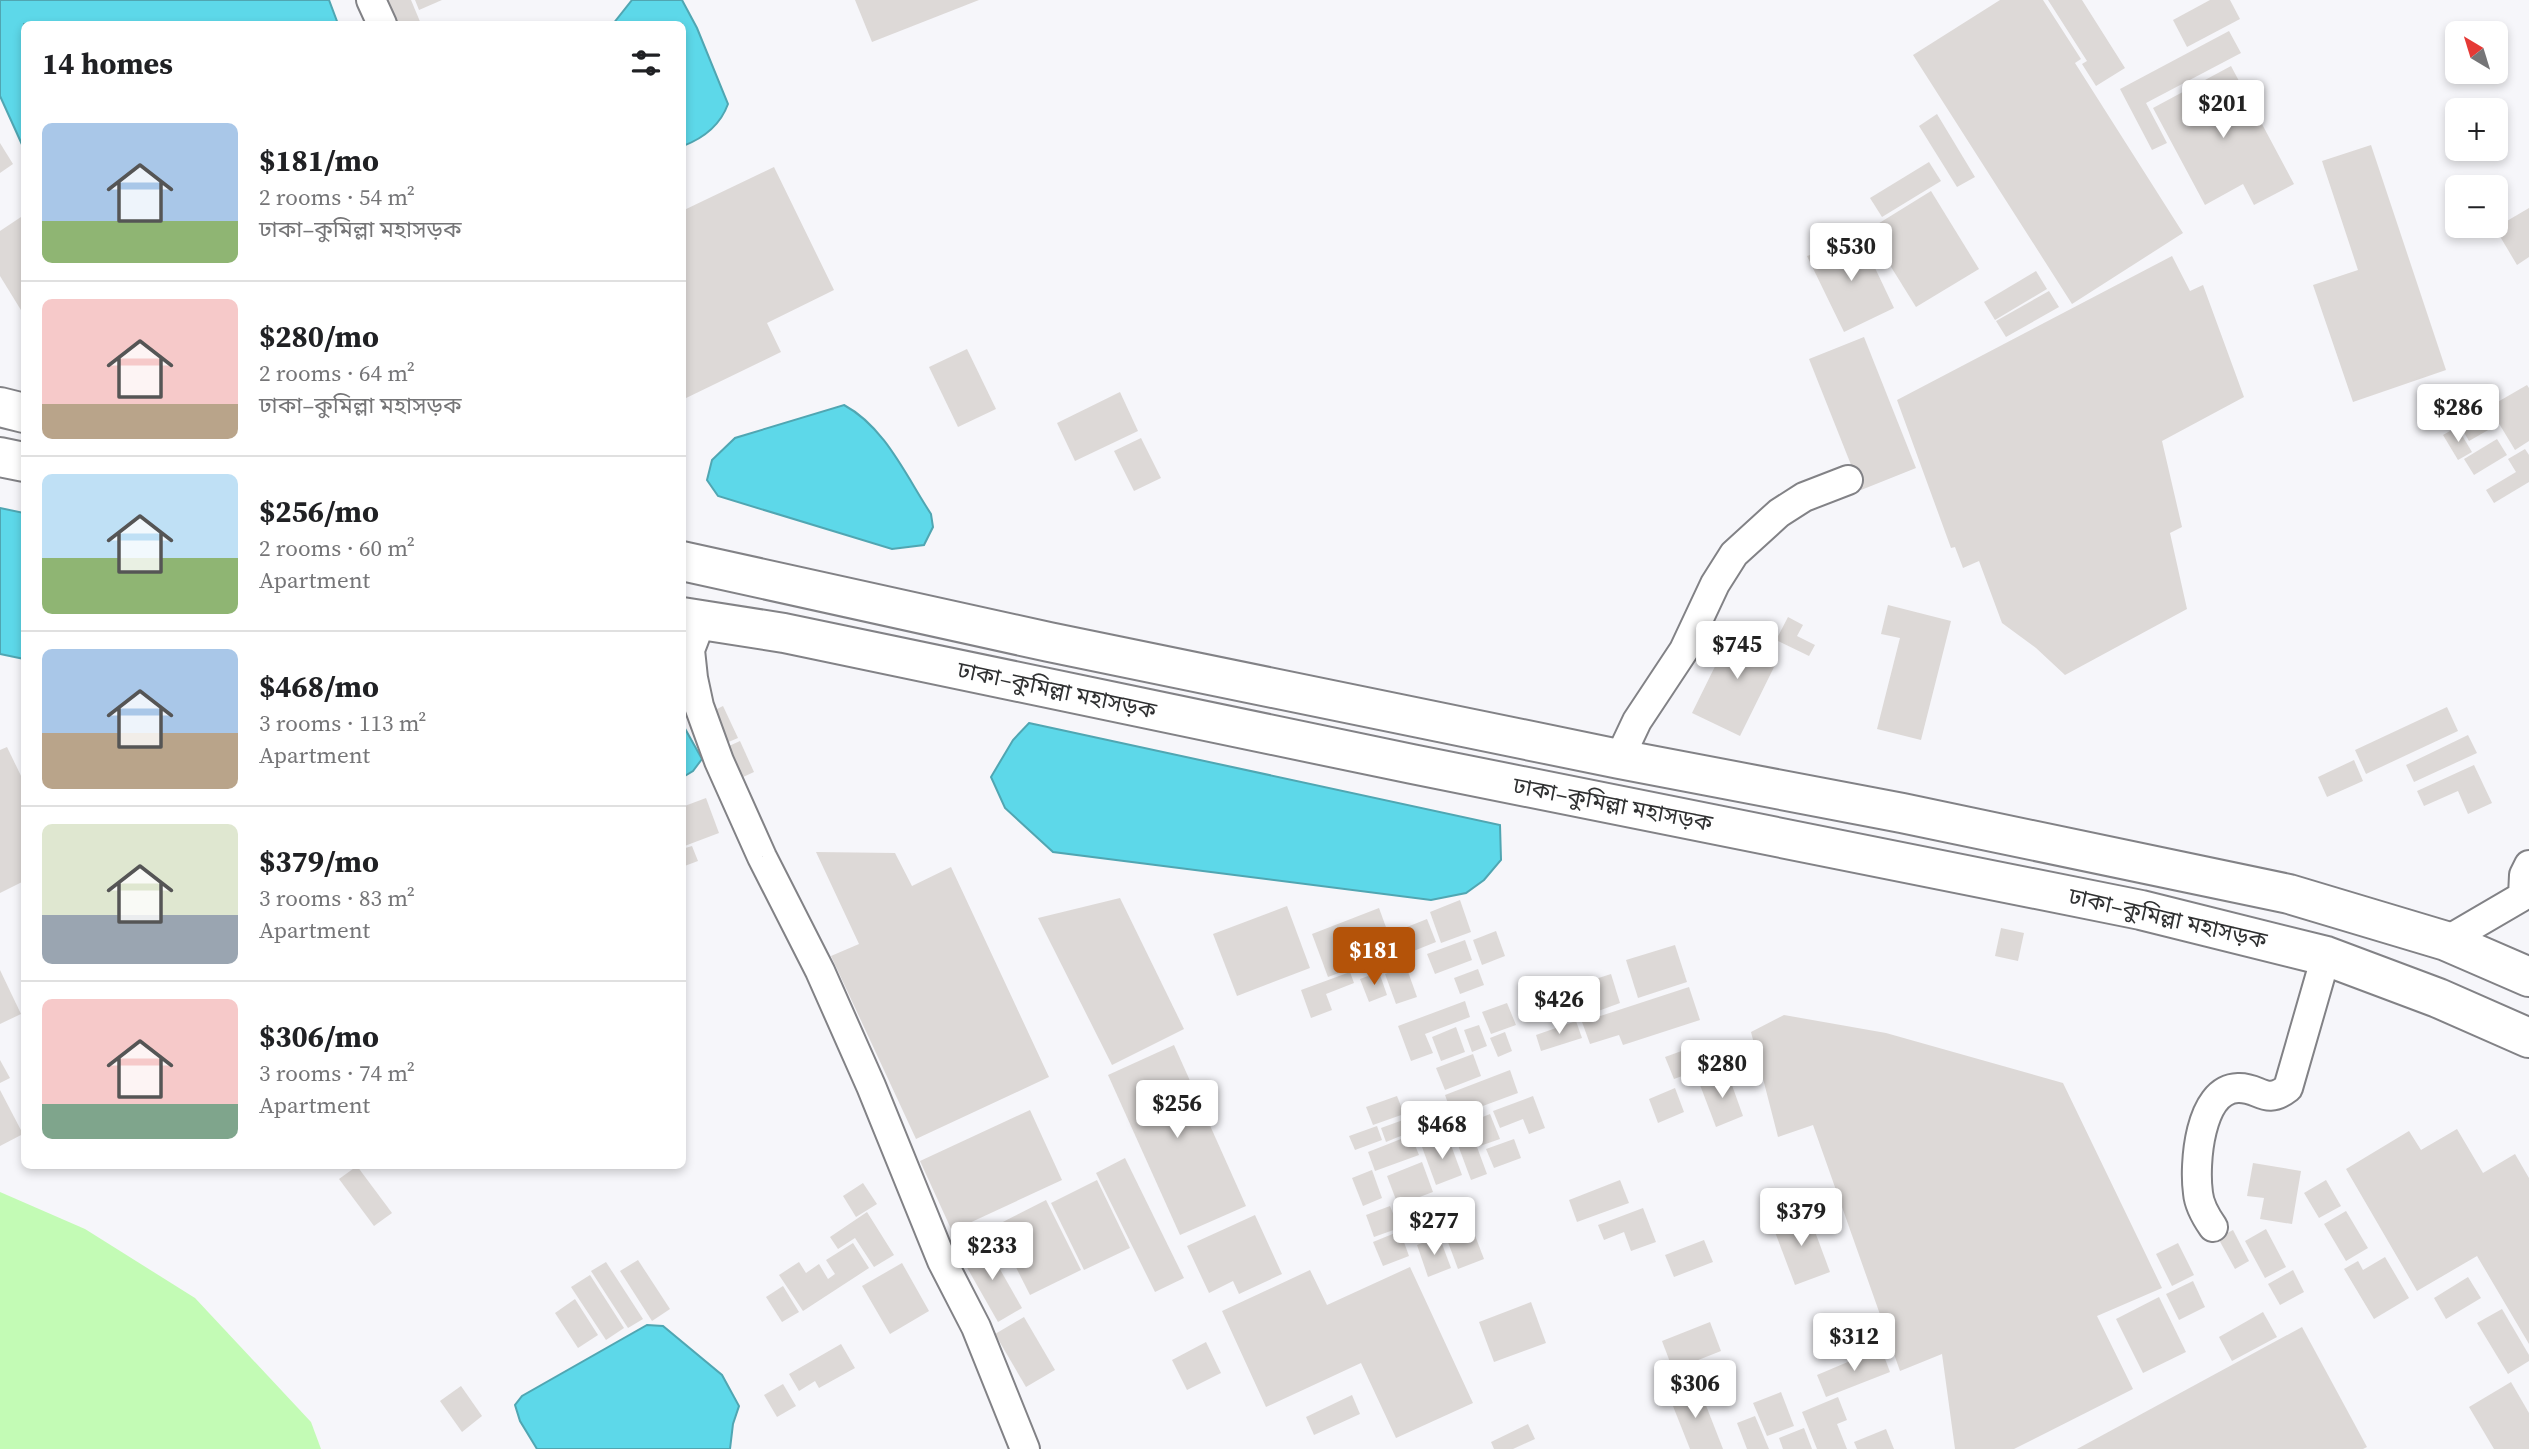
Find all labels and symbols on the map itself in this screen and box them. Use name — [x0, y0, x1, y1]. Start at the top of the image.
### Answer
north arrow — [2445, 21, 2508, 84]
pin: $201 — [2182, 80, 2264, 140]
pin: $530 — [1810, 224, 1892, 283]
pin: $286 — [2417, 384, 2499, 444]
pin: $745 — [1696, 622, 1778, 681]
street label: ঢাকা–কুমিল্লা মহাসড়ক — [954, 653, 1160, 727]
street label: ঢাকা–কুমিল্লা মহাসড়ক — [1510, 769, 1716, 839]
street label: ঢাকা–কুমিল্লা মহাসড়ক — [2065, 879, 2271, 956]
pin: $181 — [1333, 928, 1415, 987]
pin: $426 — [1518, 976, 1600, 1036]
pin: $280 — [1681, 1040, 1763, 1100]
pin: $256 — [1136, 1080, 1218, 1140]
pin: $468 — [1401, 1102, 1483, 1161]
pin: $379 — [1760, 1188, 1842, 1248]
pin: $277 — [1393, 1198, 1475, 1257]
pin: $233 — [951, 1222, 1033, 1282]
pin: $312 — [1813, 1314, 1895, 1373]
pin: $306 — [1654, 1360, 1736, 1420]

